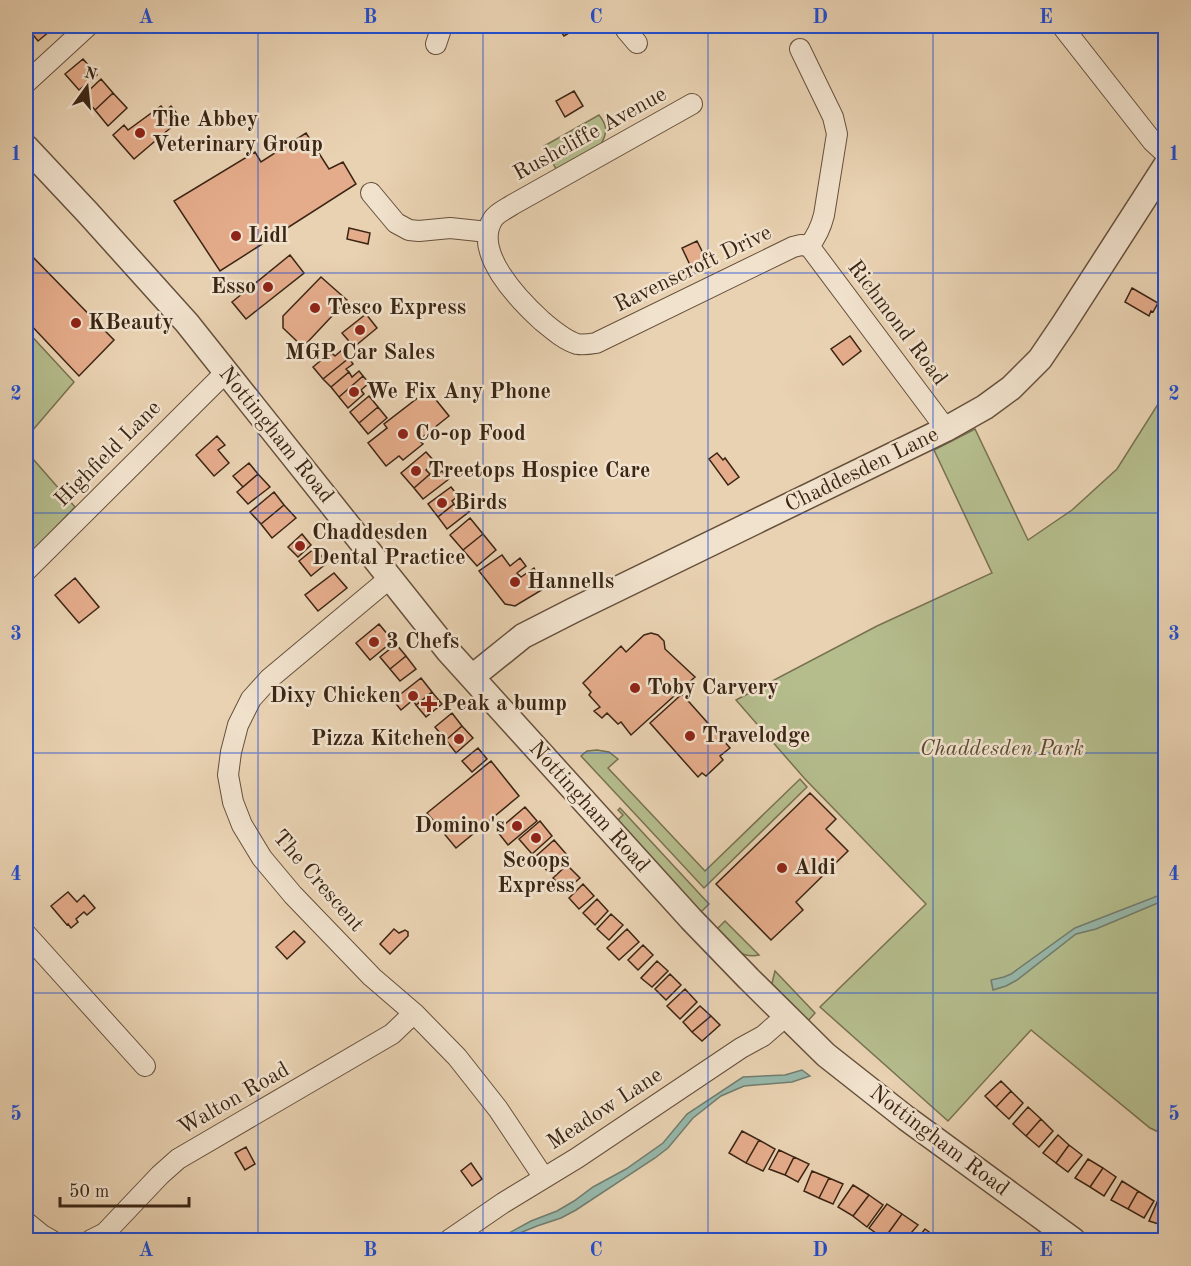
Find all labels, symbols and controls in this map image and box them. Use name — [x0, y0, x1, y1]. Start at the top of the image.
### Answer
text: A — [138, 8, 154, 28]
text: B — [363, 8, 377, 28]
text: C — [589, 8, 603, 28]
text: D — [812, 8, 828, 28]
text: E — [1039, 8, 1053, 28]
north arrow — [57, 57, 117, 117]
text: N — [82, 65, 99, 84]
street label: Rushcliffe Avenue — [510, 83, 670, 185]
place label: The Abbey Veterinary Group — [152, 109, 323, 156]
marker: The Abbey Veterinary Group — [133, 126, 147, 140]
text: 1 — [10, 145, 22, 165]
text: 1 — [1168, 145, 1180, 165]
street label: Ravenscroft Drive — [611, 222, 775, 316]
place label: Lidl — [248, 225, 288, 247]
marker: Lidl — [229, 229, 243, 243]
street label: Richmond Road — [843, 256, 951, 390]
place label: Esso — [211, 276, 256, 298]
marker: Esso — [261, 280, 275, 294]
place label: Tesco Express — [327, 297, 466, 319]
marker: Tesco Express — [308, 301, 322, 315]
place label: KBeauty — [88, 312, 174, 334]
marker: KBeauty — [69, 316, 83, 330]
marker: MGP Car Sales — [353, 323, 367, 337]
place label: MGP Car Sales — [285, 342, 435, 364]
street label: Nottingham Road — [214, 363, 338, 507]
place label: We Fix Any Phone — [366, 381, 551, 403]
text: 2 — [10, 385, 22, 405]
marker: We Fix Any Phone — [347, 385, 361, 399]
text: 2 — [1168, 385, 1180, 405]
street label: Highfield Lane — [51, 397, 165, 511]
place label: Co-op Food — [415, 423, 526, 445]
street label: Chaddesden Lane — [782, 423, 942, 517]
marker: Co-op Food — [396, 427, 410, 441]
place label: Treetops Hospice Care — [428, 460, 650, 482]
marker: Treetops Hospice Care — [409, 464, 423, 478]
place label: Birds — [454, 492, 507, 514]
marker: Birds — [435, 496, 449, 510]
place label: Chaddesden Dental Practice — [312, 522, 466, 569]
marker: Chaddesden Dental Practice — [293, 539, 307, 553]
place label: Hannells — [527, 571, 614, 593]
marker: Hannells — [508, 575, 522, 589]
text: 3 — [10, 625, 22, 645]
text: 3 — [1168, 625, 1180, 645]
place label: 3 Chefs — [386, 631, 459, 653]
marker: 3 Chefs — [367, 635, 381, 649]
place label: Toby Carvery — [647, 677, 779, 699]
marker: Toby Carvery — [628, 681, 642, 695]
place label: Dixy Chicken — [269, 685, 401, 707]
marker: Dixy Chicken — [406, 689, 420, 703]
place label: Peak a bump — [442, 693, 567, 715]
marker: Peak a bump — [420, 695, 438, 713]
place label: Travelodge — [702, 725, 811, 747]
place label: Pizza Kitchen — [311, 728, 447, 750]
marker: Travelodge — [683, 729, 697, 743]
marker: Pizza Kitchen — [452, 732, 466, 746]
street label: Nottingham Road — [524, 737, 654, 877]
park label: Chaddesden Park — [920, 738, 1084, 760]
place label: Domino's — [414, 815, 505, 837]
marker: Domino's — [510, 819, 524, 833]
street label: The Crescent — [268, 826, 368, 936]
marker: Scoops Express — [529, 831, 543, 845]
place label: Scoops Express — [497, 850, 575, 897]
place label: Aldi — [794, 857, 836, 879]
marker: Aldi — [775, 861, 789, 875]
text: 4 — [10, 865, 22, 885]
text: 4 — [1168, 865, 1180, 885]
street label: Walton Road — [175, 1058, 293, 1140]
street label: Meadow Lane — [544, 1064, 666, 1154]
street label: Nottingham Road — [865, 1082, 1013, 1200]
text: 5 — [10, 1104, 22, 1125]
text: 5 — [1168, 1104, 1180, 1125]
scale bar — [60, 1170, 189, 1208]
text: 50 m — [69, 1183, 109, 1201]
text: A — [138, 1241, 154, 1261]
text: B — [363, 1241, 377, 1261]
text: C — [589, 1241, 603, 1261]
text: D — [812, 1241, 828, 1261]
text: E — [1039, 1241, 1053, 1261]

